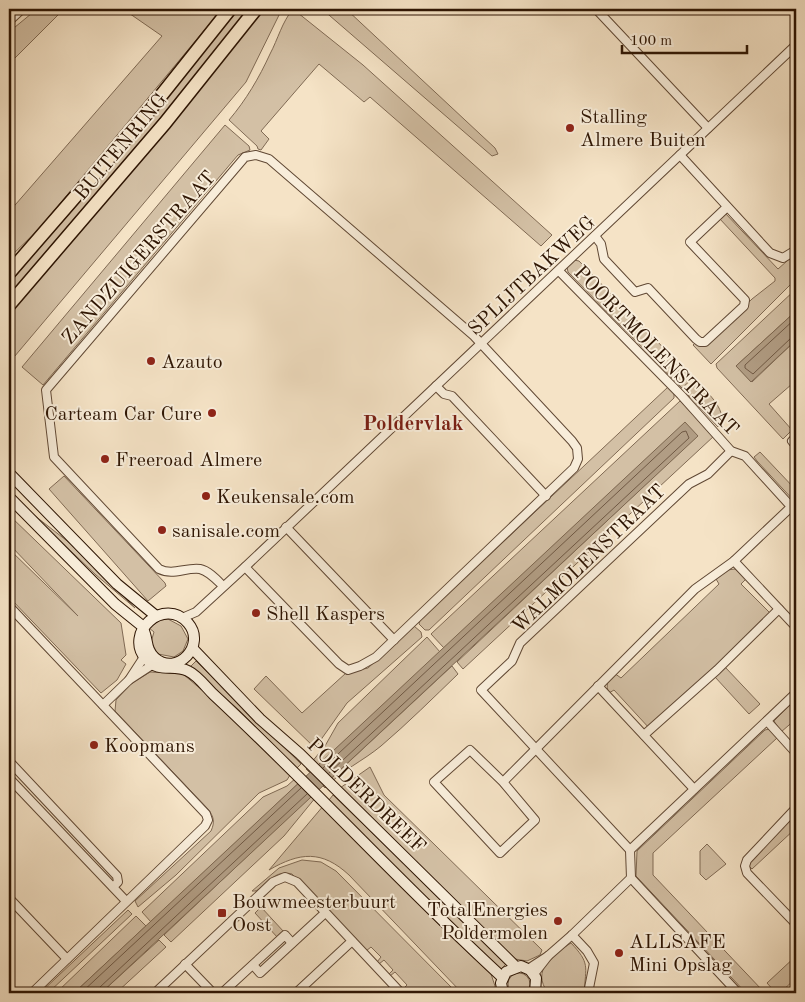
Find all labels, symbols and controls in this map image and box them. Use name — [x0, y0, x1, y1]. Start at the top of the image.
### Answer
scale bar — [622, 22, 748, 54]
text: 100 m — [630, 34, 672, 49]
street label: BUITENRING — [71, 90, 172, 204]
place label: Stalling Almere Buiten — [580, 108, 706, 151]
marker: Stalling Almere Buiten — [564, 122, 576, 134]
street label: ZANDZUIGERSTRAAT — [59, 168, 220, 349]
street label: SPLIJTBAKWEG — [465, 213, 600, 340]
street label: POORTMOLENSTRAAT — [569, 263, 742, 440]
place label: Azauto — [161, 353, 223, 373]
marker: Azauto — [145, 355, 157, 367]
place label: Carteam Car Cure — [44, 405, 202, 425]
marker: Carteam Car Cure — [206, 407, 218, 419]
district label: Poldervlak — [362, 414, 464, 435]
place label: Freeroad Almere — [115, 451, 262, 471]
marker: Freeroad Almere — [99, 453, 111, 465]
street label: WALMOLENSTRAAT — [509, 481, 670, 638]
place label: Keukensale.com — [216, 488, 355, 508]
marker: Keukensale.com — [200, 490, 212, 502]
place label: sanisale.com — [172, 522, 280, 542]
marker: sanisale.com — [156, 524, 168, 536]
place label: Shell Kaspers — [266, 605, 385, 625]
marker: Shell Kaspers — [250, 607, 262, 619]
street label: POLDERDREEF — [303, 735, 429, 858]
place label: Koopmans — [104, 737, 195, 757]
marker: Koopmans — [88, 739, 100, 751]
place label: Bouwmeesterbuurt Oost — [232, 893, 396, 936]
place label: TotalEnergies Poldermolen — [427, 901, 548, 944]
marker: Bouwmeesterbuurt Oost — [216, 907, 228, 919]
marker: TotalEnergies Poldermolen — [552, 915, 564, 927]
place label: ALLSAFE Mini Opslag — [629, 933, 732, 976]
marker: ALLSAFE Mini Opslag — [613, 947, 625, 959]

